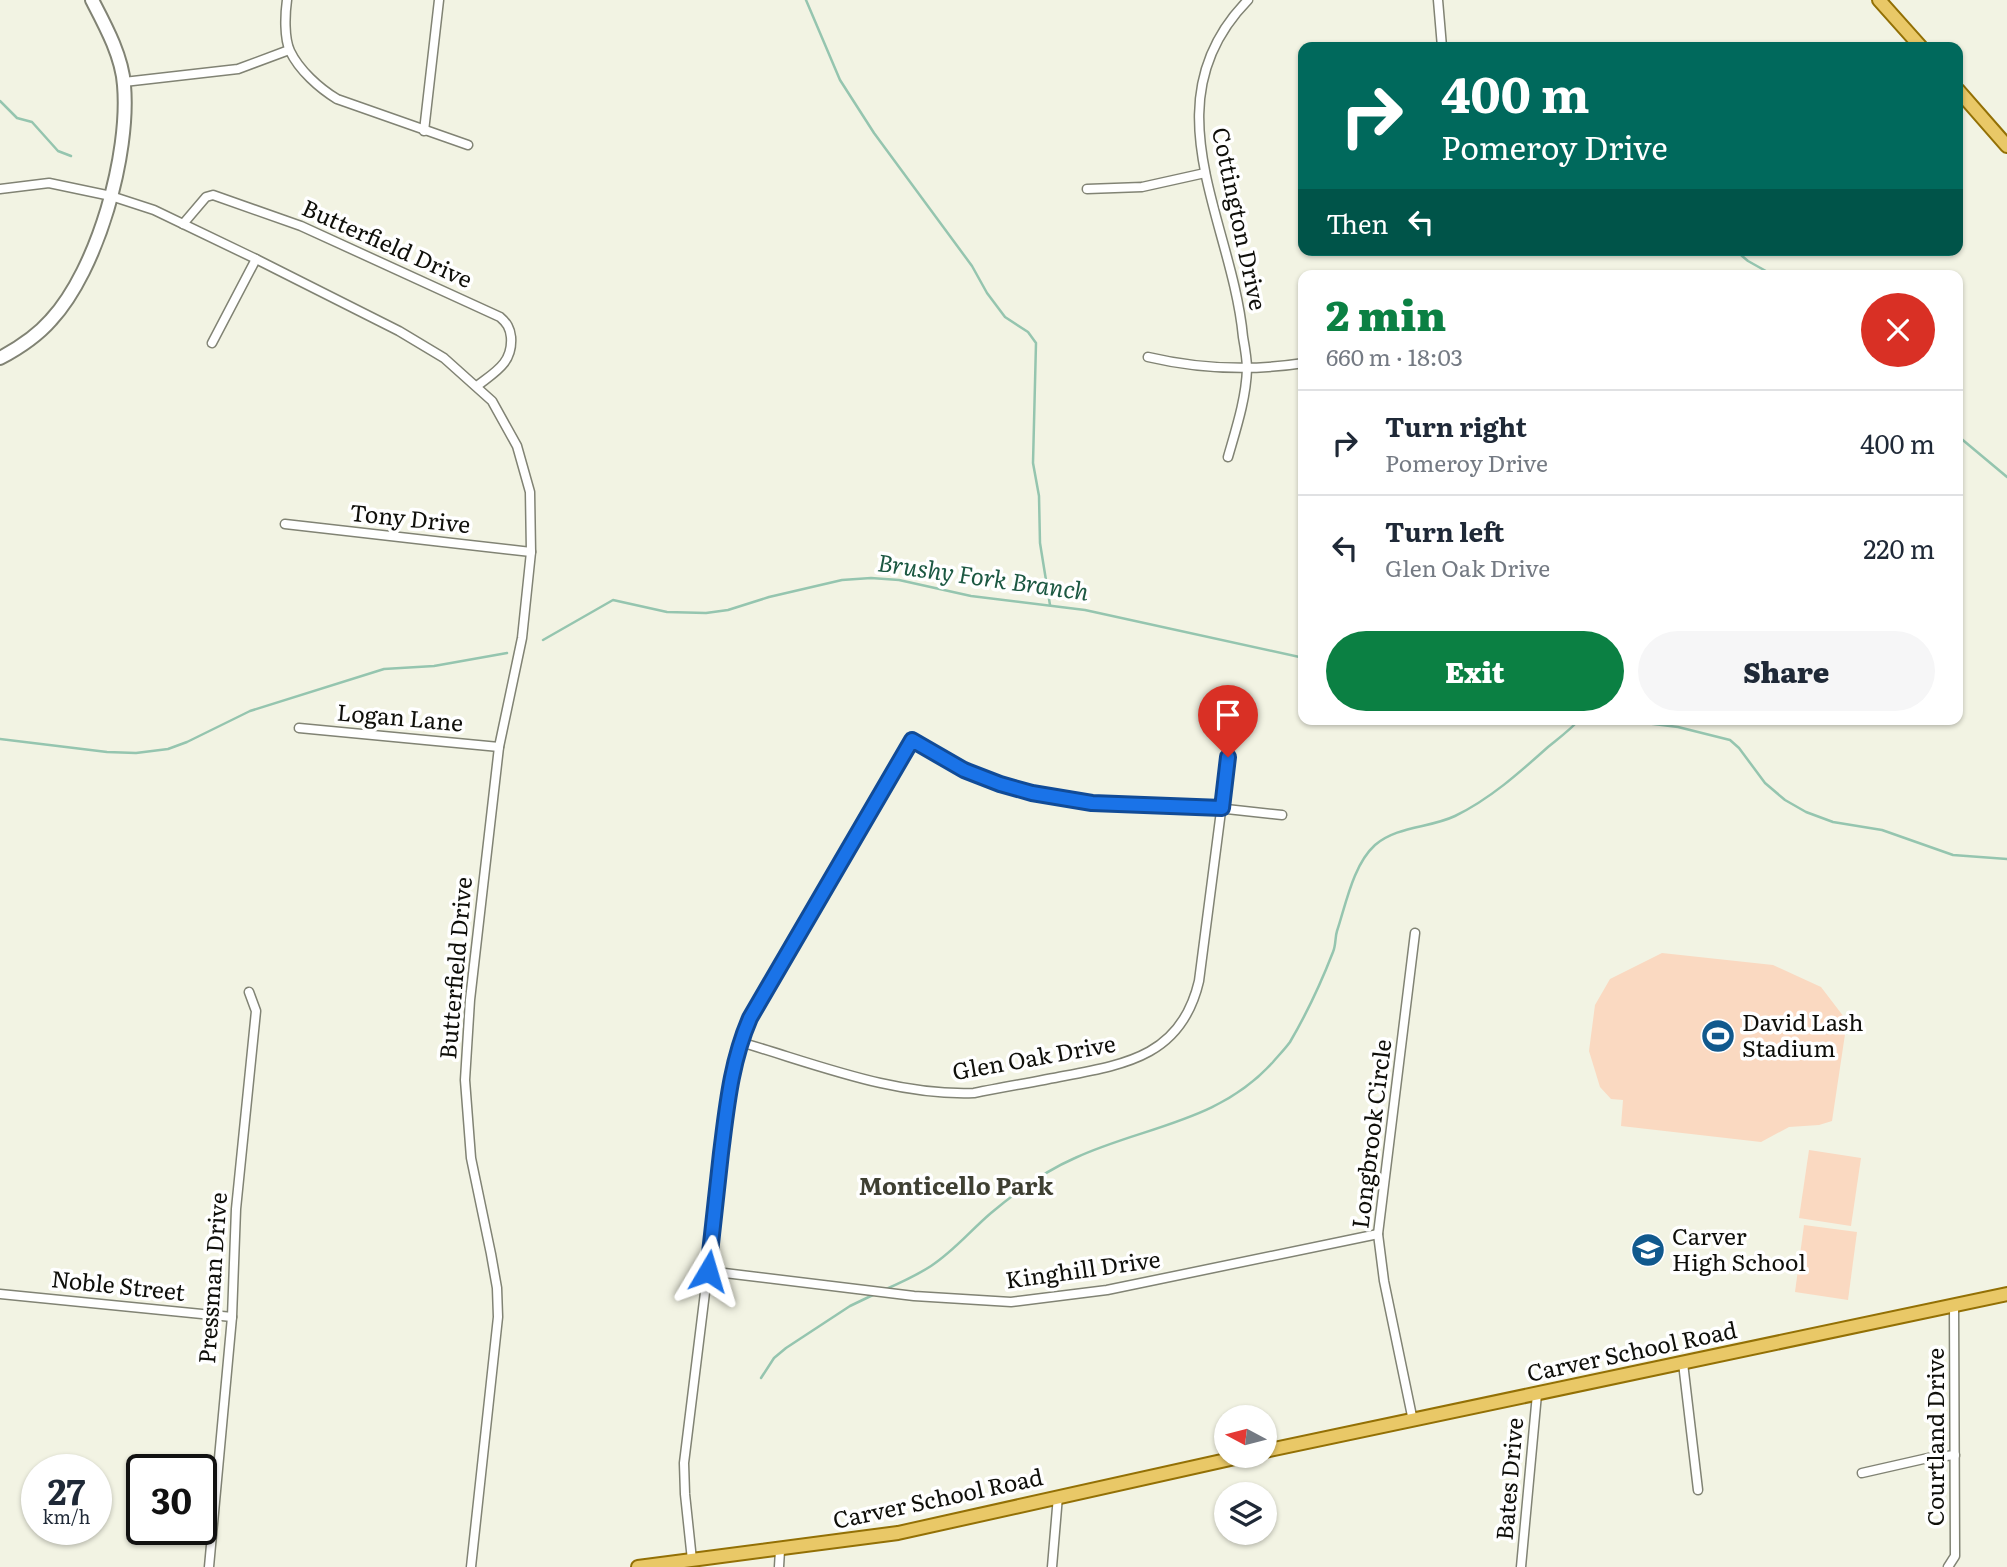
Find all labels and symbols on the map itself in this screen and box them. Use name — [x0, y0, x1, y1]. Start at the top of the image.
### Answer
street label: Cottington Drive — [1205, 124, 1277, 313]
street label: Butterfield Drive — [297, 189, 478, 295]
street label: Tony Drive — [348, 494, 472, 540]
water label: Brushy Fork Branch — [876, 543, 1091, 608]
pin — [1198, 685, 1258, 757]
street label: Logan Lane — [336, 694, 465, 738]
street label: Butterfield Drive — [429, 875, 479, 1061]
place label: David Lash Stadium — [1742, 1004, 1863, 1064]
sports icon: David Lash Stadium — [1699, 1017, 1737, 1055]
street label: Glen Oak Drive — [949, 1025, 1118, 1087]
street label: Longbrook Circle — [1342, 1037, 1398, 1230]
district label: Monticello Park — [859, 1167, 1054, 1202]
street label: Pressman Drive — [188, 1191, 234, 1365]
place label: Carver High School — [1672, 1218, 1806, 1278]
school or university icon: Carver High School — [1629, 1231, 1667, 1269]
position arrow — [671, 1234, 745, 1308]
street label: Kinghill Drive — [1003, 1240, 1162, 1296]
street label: Noble Street — [50, 1260, 187, 1308]
street label: Carver School Road — [1523, 1311, 1740, 1389]
street label: Courtland Drive — [1917, 1348, 1951, 1526]
north arrow — [1214, 1405, 1278, 1468]
street label: Bates Drive — [1486, 1416, 1530, 1542]
speed limit sign: 30 — [126, 1454, 217, 1545]
street label: Carver School Road — [829, 1458, 1046, 1536]

